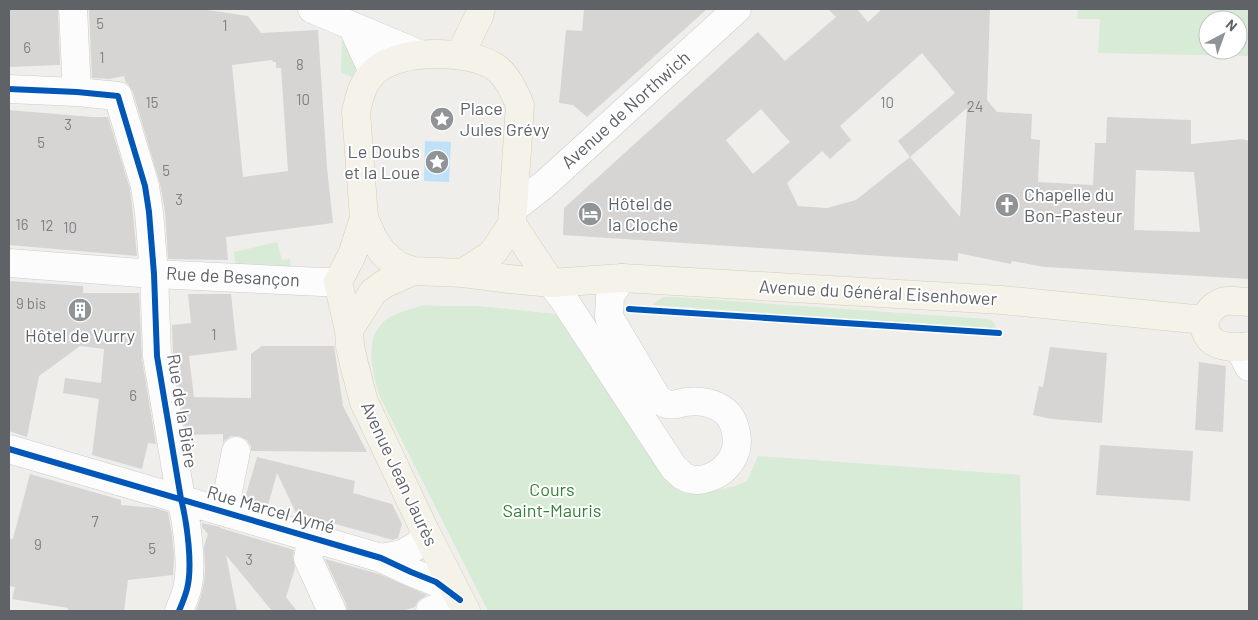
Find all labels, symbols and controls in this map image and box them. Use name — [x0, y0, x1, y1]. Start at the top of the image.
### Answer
north arrow — [1198, 10, 1248, 60]
house number: 5 — [96, 14, 104, 32]
text: N — [1223, 15, 1241, 34]
house number: 1 — [222, 16, 228, 34]
house number: 6 — [23, 38, 31, 56]
street label: Avenue de Northwich — [557, 46, 694, 173]
house number: 1 — [99, 48, 105, 66]
house number: 8 — [296, 55, 304, 73]
house number: 10 — [296, 90, 310, 108]
house number: 15 — [146, 93, 158, 111]
house number: 10 — [880, 93, 894, 111]
place label: Place Jules Grévy — [460, 97, 550, 140]
house number: 24 — [967, 97, 983, 115]
place icon: Place Jules Grévy — [429, 106, 455, 132]
house number: 3 — [64, 115, 72, 133]
house number: 5 — [37, 133, 45, 151]
place label: Le Doubs et la Loue — [344, 140, 420, 183]
place icon: Le Doubs et la Loue — [424, 149, 450, 175]
house number: 5 — [162, 161, 170, 179]
place label: Chapelle du Bon-Pasteur — [1024, 183, 1123, 226]
house number: 3 — [175, 190, 183, 208]
place label: Hôtel de la Cloche — [608, 192, 678, 235]
church icon: Chapelle du Bon-Pasteur — [994, 192, 1020, 218]
hotel icon: Hôtel de la Cloche — [577, 201, 603, 227]
house number: 16 — [16, 215, 28, 233]
house number: 12 — [40, 216, 54, 234]
house number: 10 — [63, 218, 77, 236]
street label: Rue de Besançon — [166, 262, 300, 290]
street label: Avenue du Général Eisenhower — [758, 275, 998, 309]
house number: 9 bis — [16, 294, 46, 312]
building icon: Hôtel de Vurry — [67, 297, 93, 323]
place label: Hôtel de Vurry — [25, 324, 135, 346]
house number: 1 — [211, 325, 217, 343]
street label: Rue de la Bière — [163, 352, 203, 470]
house number: 6 — [129, 386, 137, 404]
street label: Avenue Jean Jaurès — [357, 398, 443, 549]
park label: Cours Saint-Mauris — [503, 478, 601, 521]
street label: Rue Marcel Aymé — [205, 480, 338, 538]
house number: 7 — [91, 512, 99, 530]
house number: 9 — [34, 535, 42, 553]
house number: 5 — [148, 539, 156, 557]
house number: 3 — [245, 550, 253, 568]

